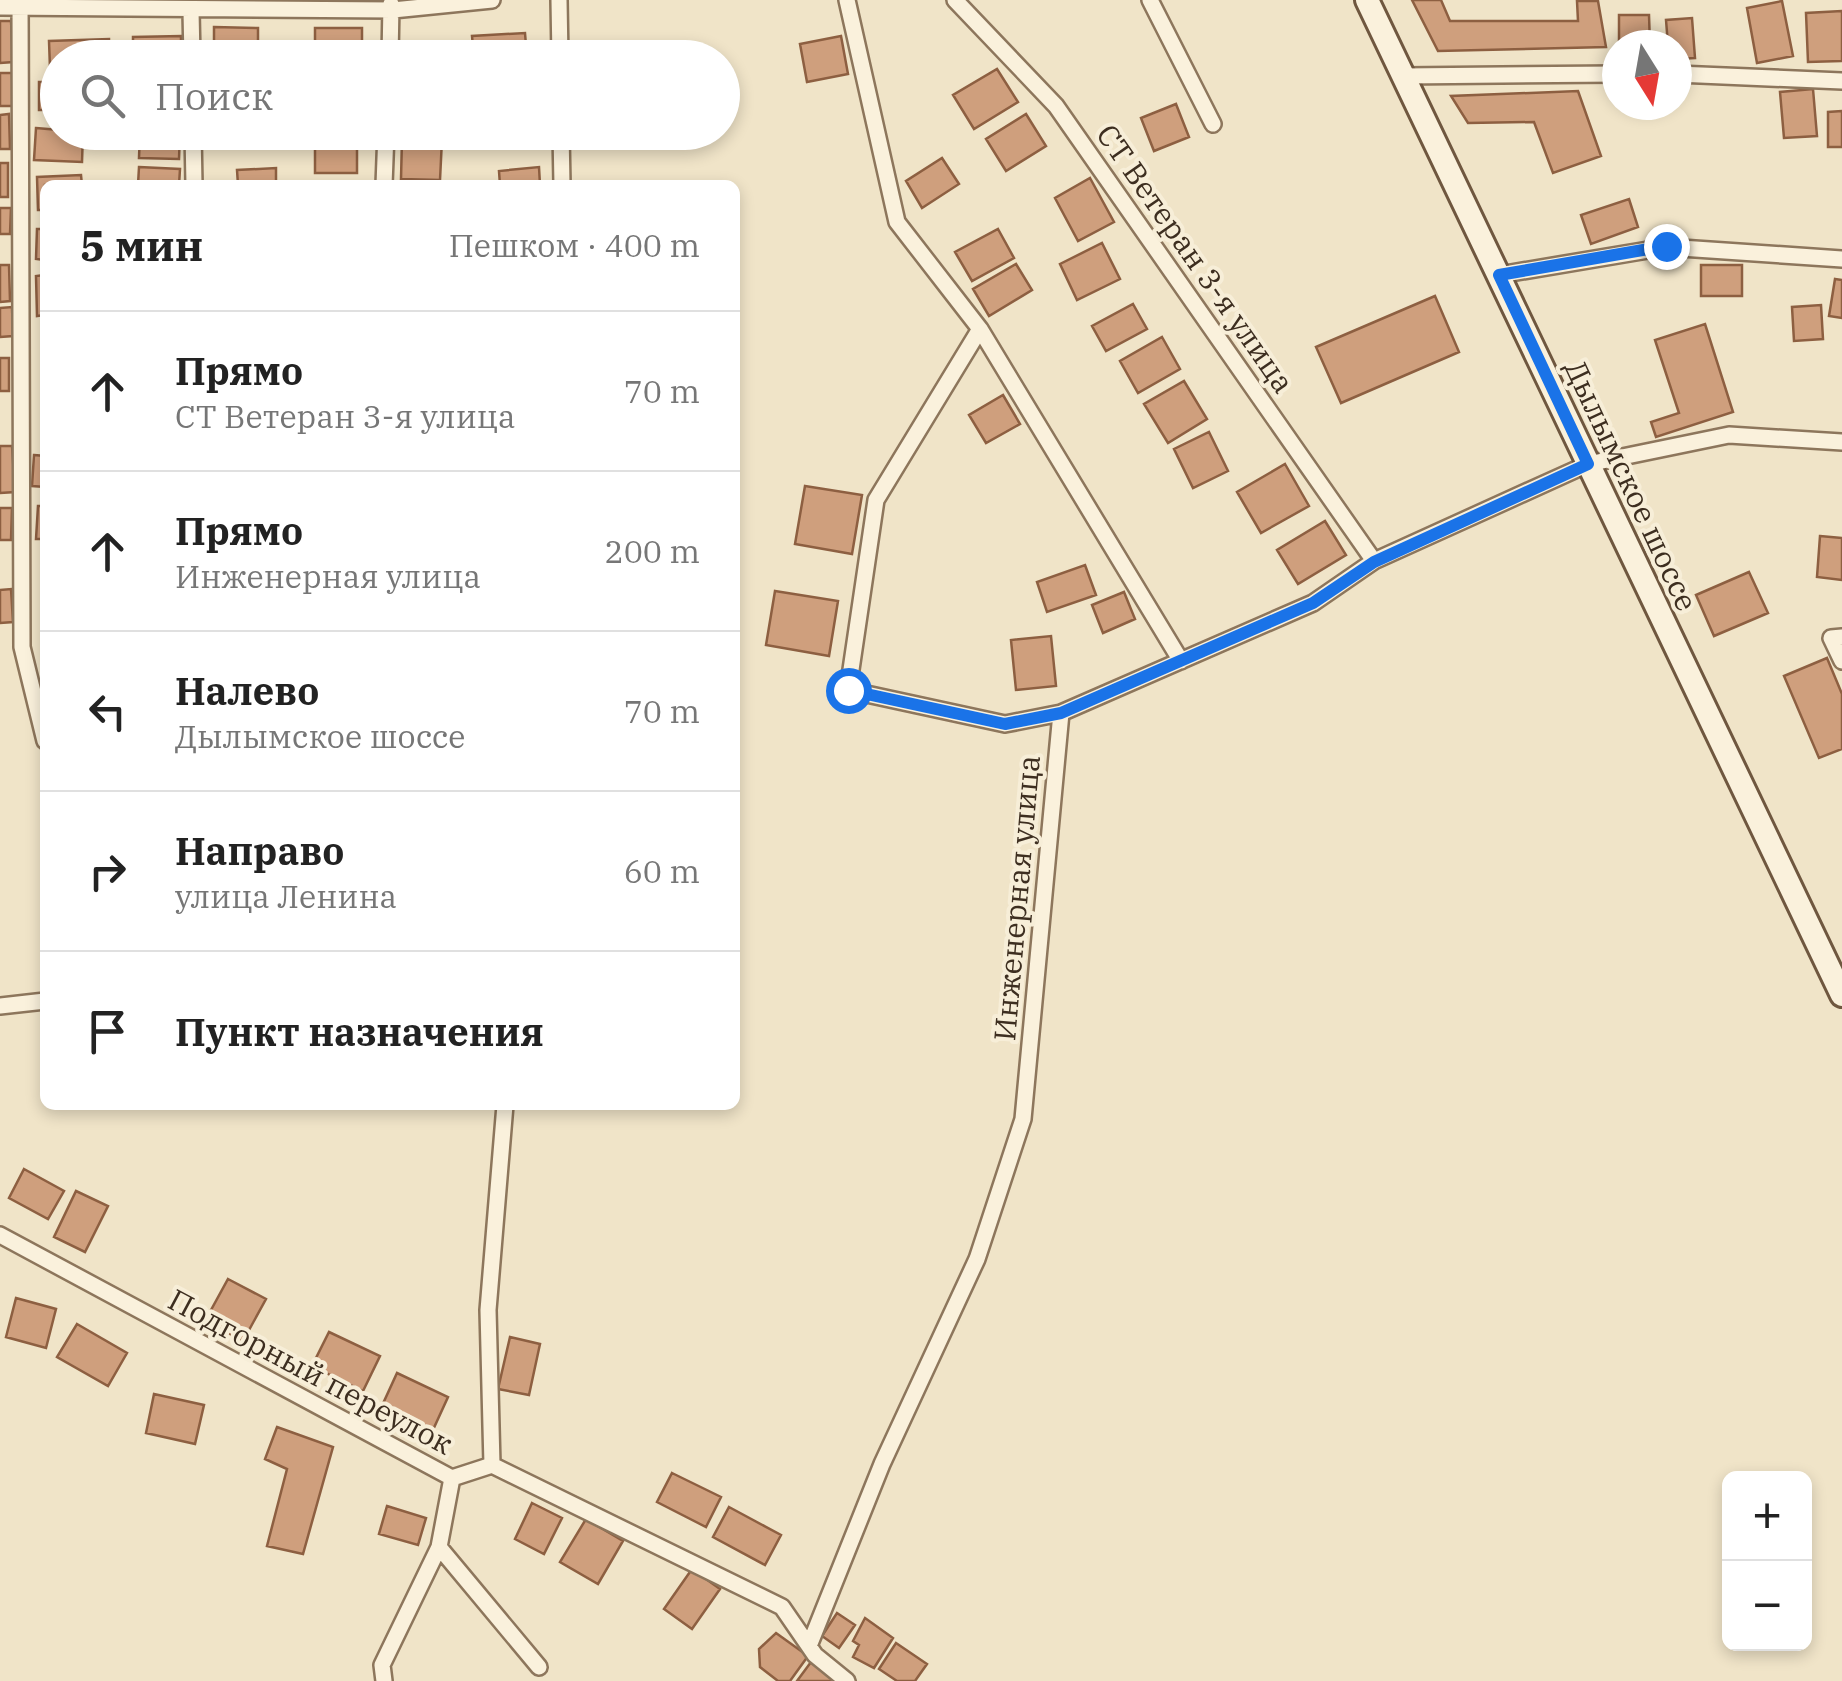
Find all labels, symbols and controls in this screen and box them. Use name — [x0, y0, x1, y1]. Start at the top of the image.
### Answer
north arrow — [1602, 30, 1692, 120]
search box — [40, 40, 740, 150]
icon: search — [75, 68, 130, 123]
text: Поиск — [155, 71, 273, 120]
street label: СТ Ветеран 3-я улица — [1089, 116, 1303, 400]
text: 5 мин — [80, 218, 203, 273]
text: Пешком · 400 m — [449, 224, 700, 266]
route end — [1644, 224, 1690, 270]
text: Прямо — [175, 346, 303, 395]
street label: Дылымское шоссе — [1557, 353, 1707, 617]
icon: ahead — [80, 364, 135, 419]
text: 70 m — [624, 370, 700, 412]
text: СТ Ветеран 3-я улица — [175, 395, 515, 437]
text: Прямо — [175, 506, 303, 555]
icon: ahead — [80, 524, 135, 579]
text: 200 m — [604, 530, 700, 572]
text: Инженерная улица — [175, 555, 481, 597]
text: Налево — [175, 666, 319, 715]
route start — [826, 668, 872, 714]
icon: left — [80, 684, 135, 739]
text: 70 m — [624, 690, 700, 732]
text: Дылымское шоссе — [175, 715, 465, 757]
street label: Инженерная улица — [984, 753, 1048, 1043]
text: Направо — [175, 826, 344, 875]
icon: right — [80, 844, 135, 899]
text: 60 m — [624, 850, 700, 892]
text: улица Ленина — [175, 875, 397, 917]
icon: arrive — [80, 1004, 135, 1059]
text: Пункт назначения — [175, 1007, 544, 1056]
street label: Подгорный переулок — [162, 1279, 460, 1463]
map controls — [1722, 1471, 1812, 1651]
button: + — [1722, 1471, 1812, 1561]
button: − — [1722, 1561, 1812, 1651]

